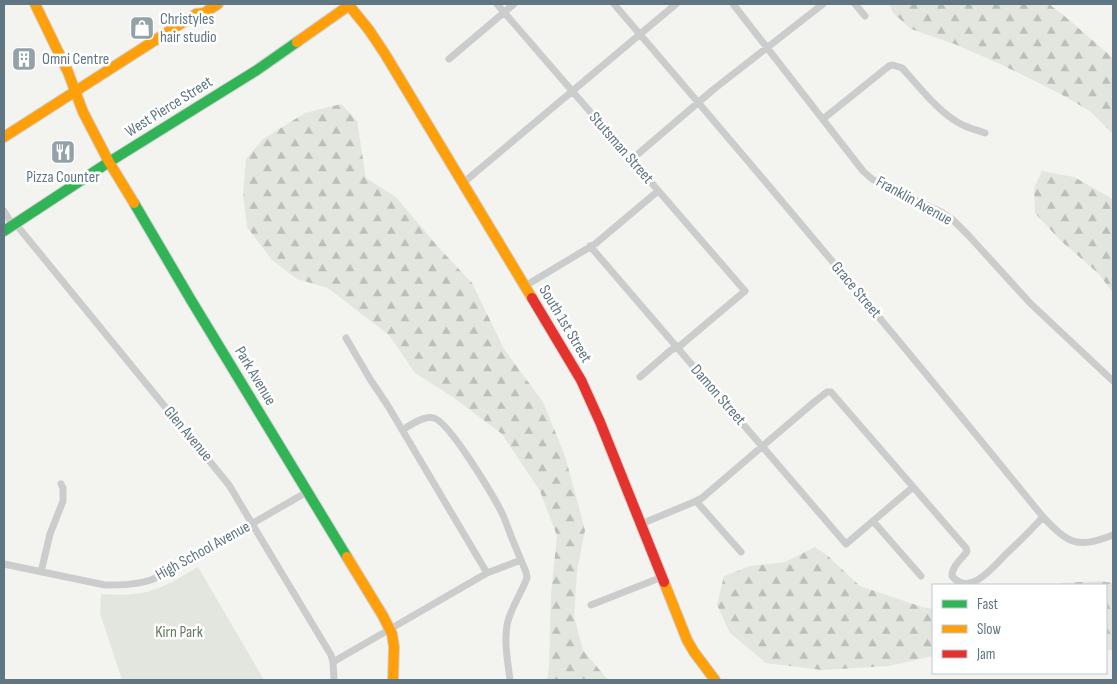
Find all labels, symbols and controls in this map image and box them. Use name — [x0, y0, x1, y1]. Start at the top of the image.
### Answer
place label: Christyles hair studio — [160, 10, 217, 47]
shop icon: Christyles hair studio — [129, 15, 155, 41]
building icon: Omni Centre — [11, 46, 37, 72]
place label: Omni Centre — [42, 50, 109, 69]
street label: West Pierce Street — [122, 73, 216, 141]
street label: Stutsman Street — [585, 108, 657, 188]
restaurant icon: Pizza Counter — [50, 139, 76, 165]
place label: Pizza Counter — [26, 168, 100, 187]
street label: Franklin Avenue — [873, 172, 955, 230]
street label: Grace Street — [827, 258, 885, 322]
street label: South 1st Street — [534, 282, 596, 366]
street label: Park Avenue — [230, 343, 280, 409]
street label: Damon Street — [687, 361, 750, 429]
street label: Glen Avenue — [160, 403, 216, 465]
street label: High School Avenue — [153, 517, 253, 585]
legend — [932, 584, 1107, 674]
text: Fast — [977, 595, 999, 614]
text: Slow — [977, 620, 1001, 639]
park label: Kirn Park — [155, 623, 203, 642]
text: Jam — [976, 645, 995, 664]

